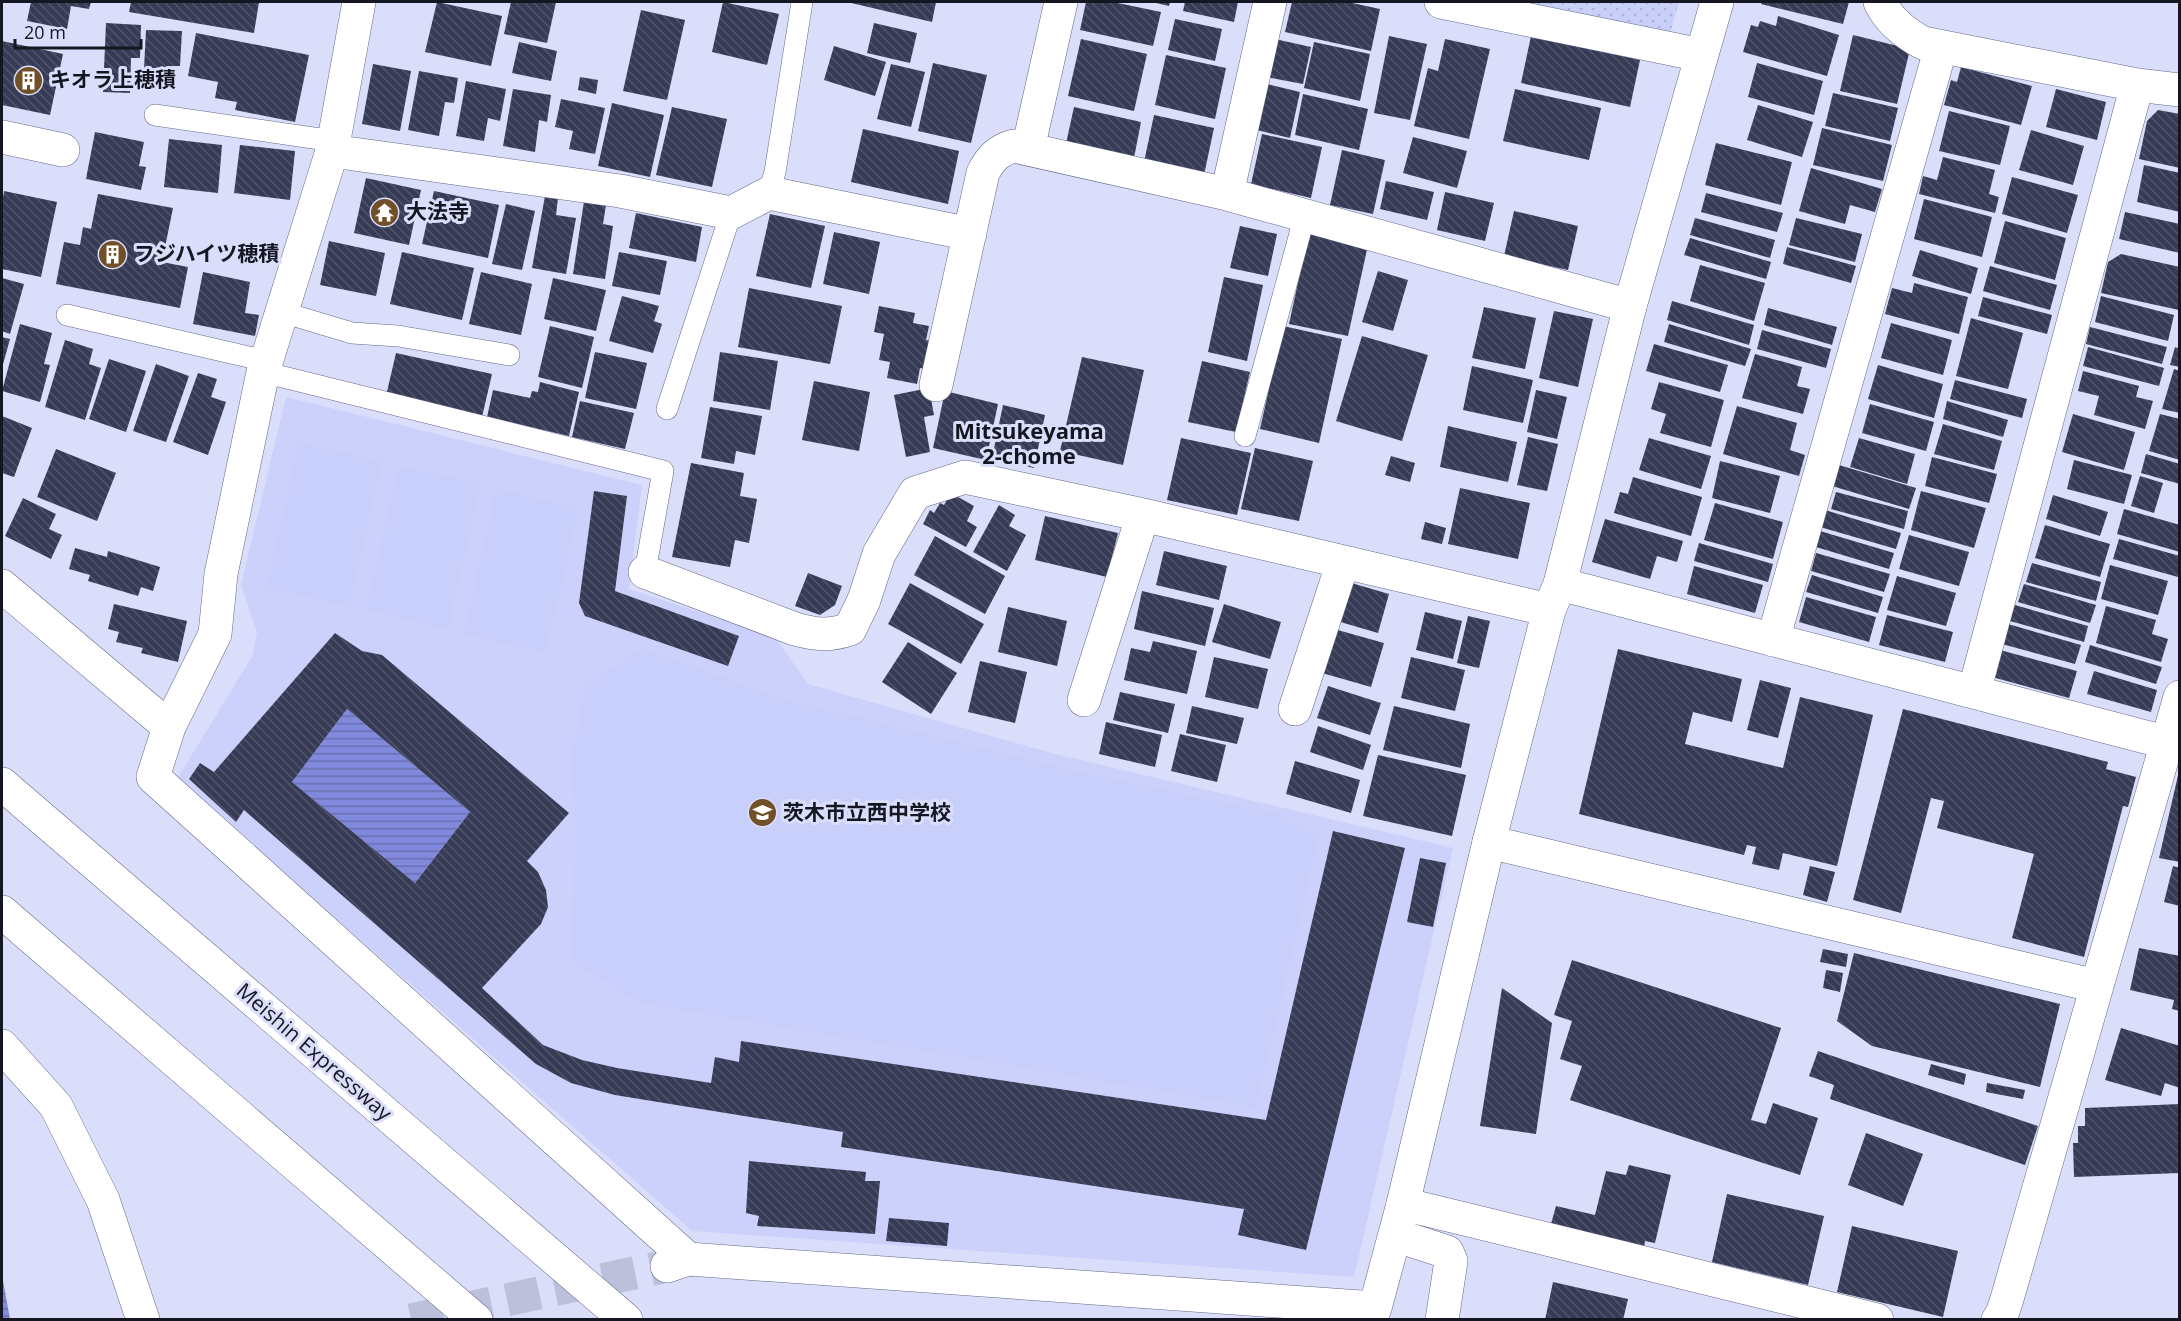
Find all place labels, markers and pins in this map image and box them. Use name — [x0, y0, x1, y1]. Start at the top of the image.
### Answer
building icon: キオラ上穂積 — [13, 64, 45, 96]
place label: キオラ上穂積 — [50, 65, 176, 93]
temple icon: 大法寺 — [369, 196, 401, 228]
place label: 大法寺 — [406, 197, 469, 225]
building icon: フジハイツ穂積 — [97, 238, 129, 270]
place label: フジハイツ穂積 — [134, 239, 279, 267]
school or university icon: 茨木市立西中学校 — [746, 797, 778, 829]
place label: 茨木市立西中学校 — [783, 798, 951, 826]

